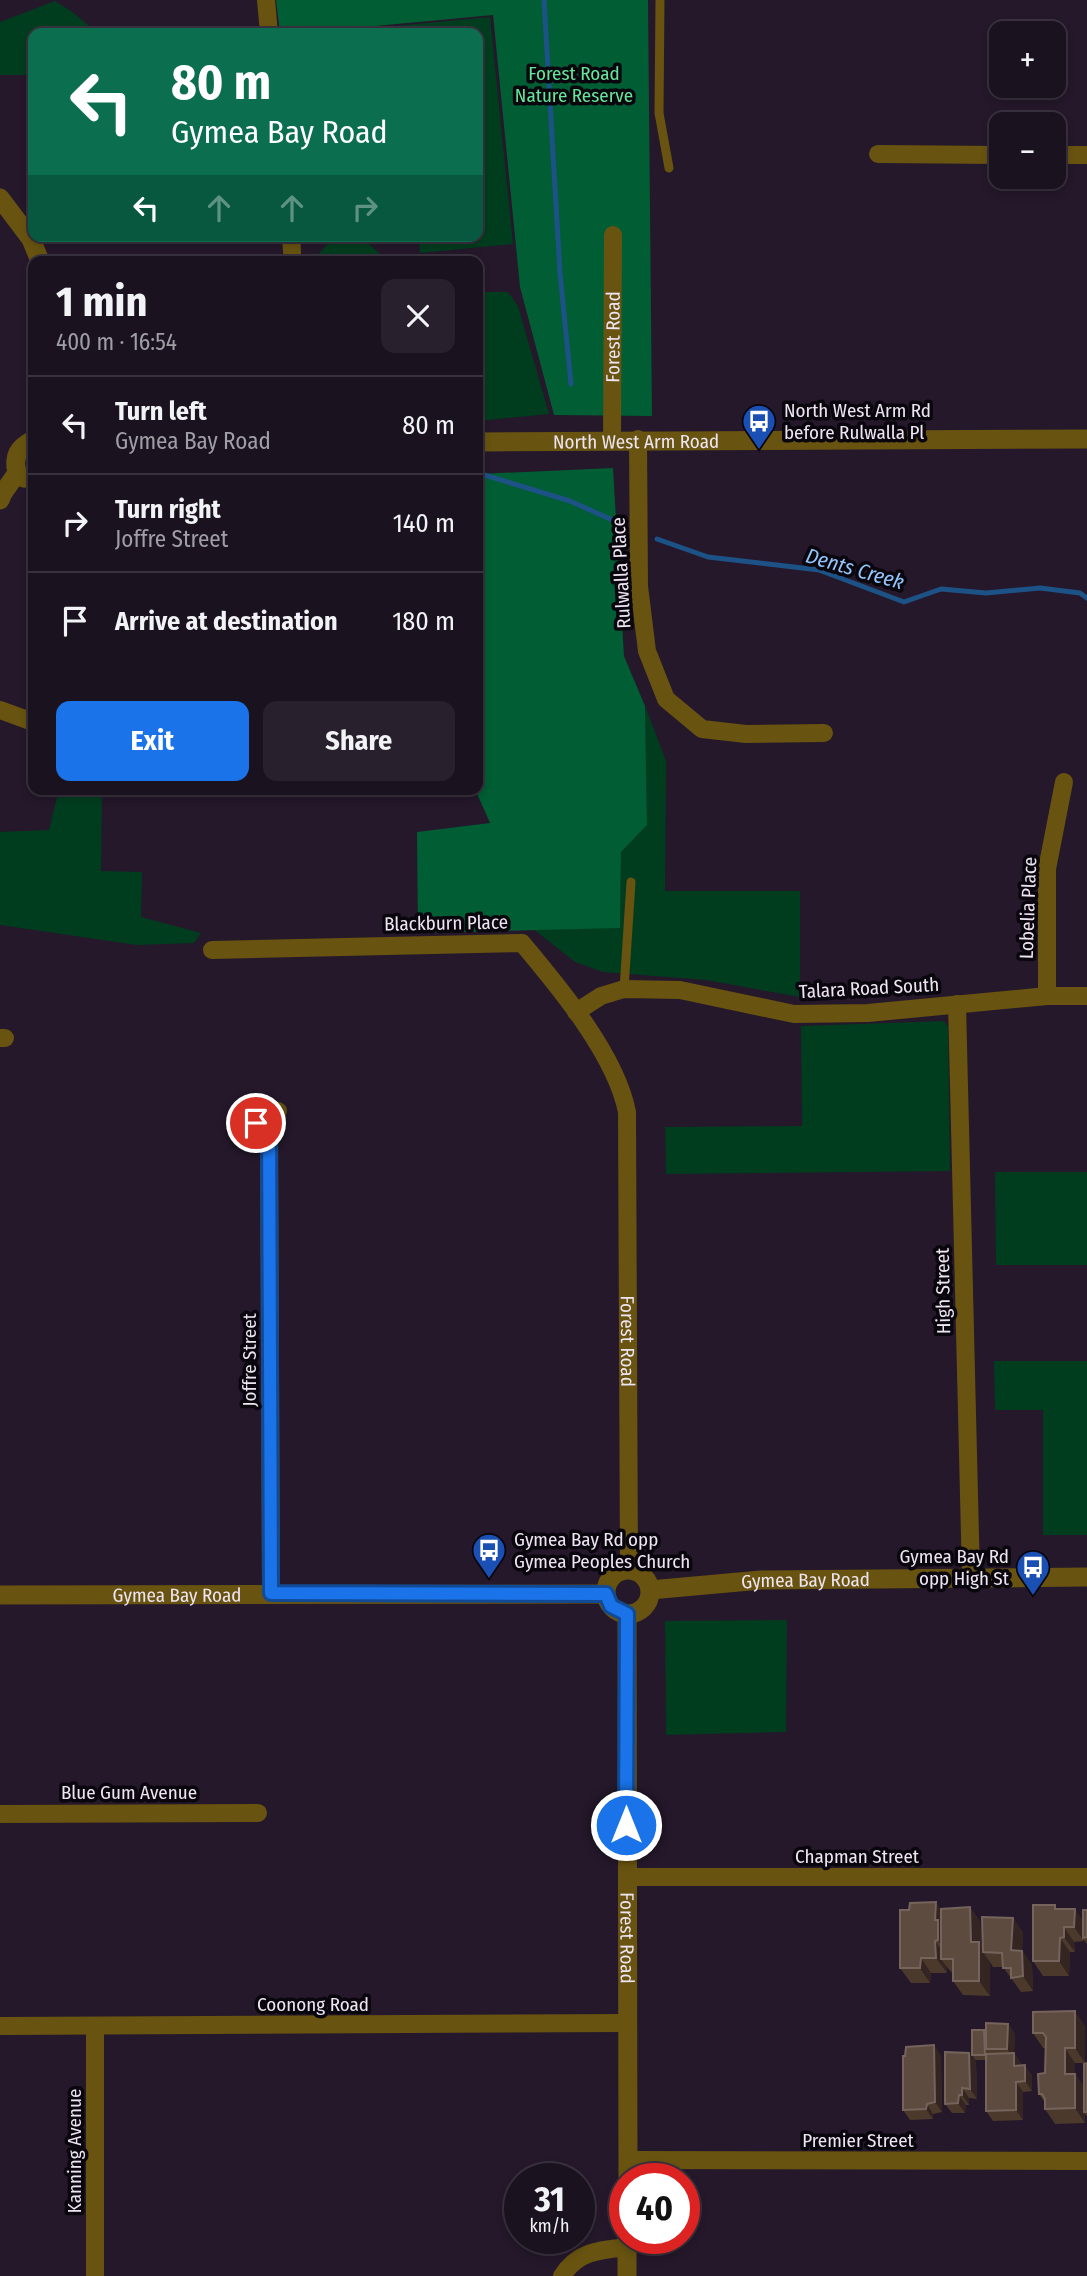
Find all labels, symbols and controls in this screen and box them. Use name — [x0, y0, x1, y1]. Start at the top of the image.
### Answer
map controls — [989, 21, 1066, 189]
button: + — [989, 21, 1066, 98]
text: 80 m — [171, 53, 271, 112]
icon: left — [56, 56, 147, 147]
park label: Forest Road Nature Reserve — [515, 62, 633, 107]
button: − — [989, 112, 1066, 189]
text: Gymea Bay Road — [171, 113, 388, 151]
icon: left — [127, 189, 165, 227]
icon: ahead — [200, 189, 238, 227]
icon: ahead — [273, 189, 311, 227]
icon: right — [346, 189, 384, 227]
text: 1 min — [56, 277, 147, 327]
button: close — [381, 279, 455, 353]
street label: Forest Road — [601, 291, 624, 383]
text: 400 m · 16:54 — [56, 328, 177, 356]
text: Turn left — [115, 396, 207, 427]
place label: North West Arm Rd before Rulwalla Pl — [784, 399, 931, 444]
bus stop icon: North West Arm Rd before Rulwalla Pl — [740, 402, 778, 451]
icon: left — [56, 406, 94, 444]
text: 80 m — [402, 410, 455, 441]
text: Gymea Bay Road — [115, 427, 271, 455]
street label: North West Arm Road — [553, 429, 719, 453]
text: Turn right — [115, 494, 221, 525]
icon: right — [56, 504, 94, 542]
text: 140 m — [393, 508, 455, 539]
street label: Rulwalla Place — [607, 517, 635, 629]
text: Joffre Street — [115, 525, 228, 553]
water label: Dents Creek — [803, 543, 907, 595]
icon: arrive — [56, 602, 94, 640]
text: Arrive at destination — [115, 606, 338, 637]
text: 180 m — [392, 606, 455, 637]
button: Exit — [56, 701, 249, 781]
button: Share — [263, 701, 455, 781]
street label: Lobelia Place — [1015, 857, 1041, 959]
street label: Blackburn Place — [384, 910, 508, 936]
street label: Talara Road South — [798, 973, 940, 1003]
pin — [226, 1093, 286, 1153]
icon: arrive — [237, 1104, 275, 1142]
street label: High Street — [931, 1247, 955, 1334]
street label: Forest Road — [616, 1295, 640, 1387]
street label: Joffre Street — [238, 1312, 261, 1407]
place label: Gymea Bay Rd opp Gymea Peoples Church — [514, 1528, 690, 1573]
bus stop icon: Gymea Bay Rd opp Gymea Peoples Church — [470, 1531, 508, 1580]
place label: Gymea Bay Rd opp High St — [899, 1545, 1010, 1590]
bus stop icon: Gymea Bay Rd opp High St — [1014, 1548, 1052, 1597]
street label: Gymea Bay Road — [740, 1567, 870, 1593]
street label: Gymea Bay Road — [113, 1583, 241, 1606]
street label: Blue Gum Avenue — [61, 1781, 197, 1804]
position arrow — [589, 1788, 663, 1862]
street label: Chapman Street — [795, 1845, 920, 1868]
street label: Forest Road — [616, 1892, 639, 1984]
street label: Coonong Road — [257, 1993, 369, 2016]
street label: Kanning Avenue — [63, 2089, 86, 2213]
street label: Premier Street — [802, 2129, 915, 2152]
speed limit sign: 40 — [609, 2163, 700, 2254]
text: 31 — [534, 2178, 565, 2220]
text: km/h — [529, 2215, 570, 2237]

